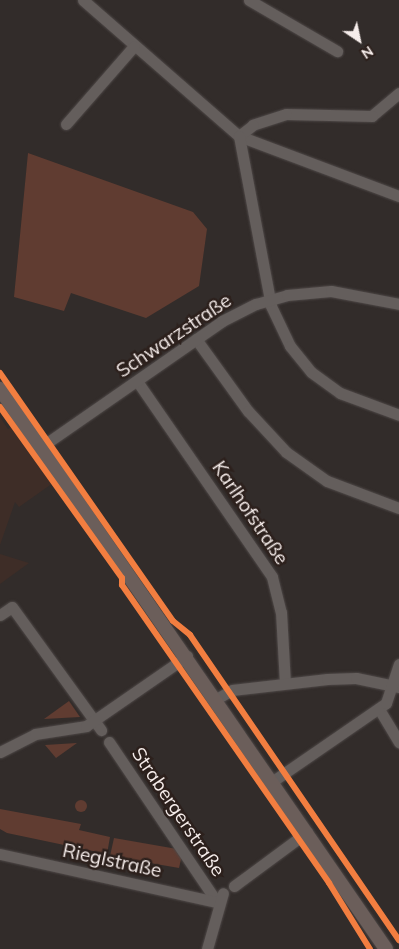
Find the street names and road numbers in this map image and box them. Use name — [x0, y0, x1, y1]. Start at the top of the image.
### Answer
street label: Schwarzstraße — [112, 289, 236, 383]
street label: Karlhofstraße — [207, 457, 293, 569]
street label: Strabergerstraße — [127, 743, 229, 881]
street label: Rieglstraße — [60, 839, 164, 883]

